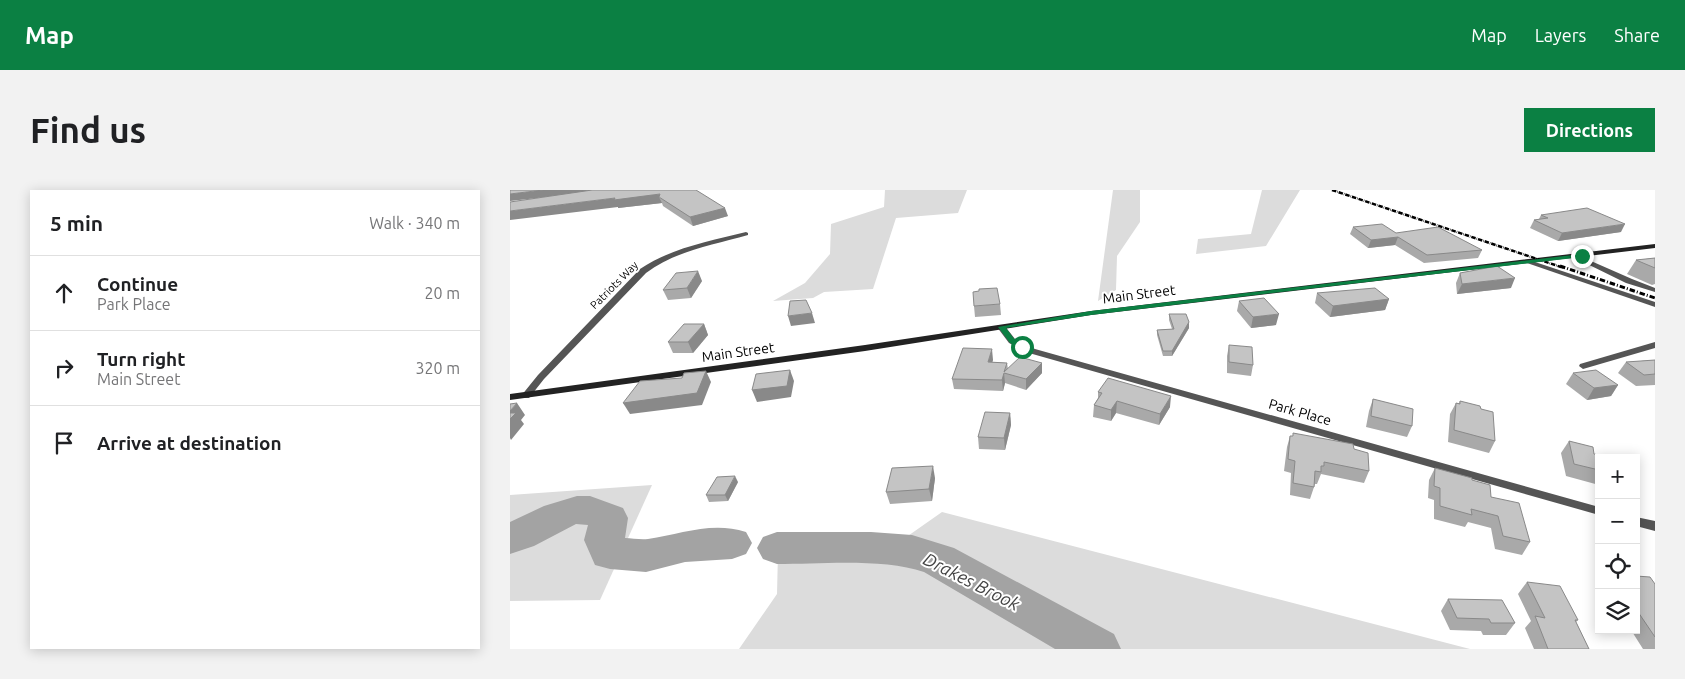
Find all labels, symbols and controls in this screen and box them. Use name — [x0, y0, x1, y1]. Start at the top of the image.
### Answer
text: Map — [25, 22, 74, 49]
text: Map — [1471, 25, 1507, 45]
text: Layers — [1535, 25, 1586, 45]
text: Share — [1614, 25, 1660, 45]
button: Directions — [1524, 108, 1655, 152]
text: Find us — [30, 110, 146, 150]
text: 5 min — [50, 211, 103, 235]
text: Walk · 340 m — [369, 214, 460, 232]
route end — [1571, 245, 1594, 268]
street label: Patriots Way — [588, 258, 641, 311]
text: Continue — [97, 273, 178, 295]
icon: ahead — [50, 279, 78, 307]
street label: Main Street — [1102, 282, 1177, 306]
text: 20 m — [424, 284, 460, 302]
text: Park Place — [97, 295, 171, 313]
route start — [1011, 336, 1034, 359]
street label: Main Street — [701, 339, 776, 365]
text: Turn right — [97, 348, 185, 370]
icon: right — [50, 354, 78, 382]
text: 320 m — [415, 359, 460, 377]
text: Main Street — [97, 370, 181, 388]
street label: Park Place — [1267, 395, 1333, 429]
icon: arrive — [50, 429, 78, 457]
text: Arrive at destination — [97, 432, 282, 454]
map controls — [1595, 454, 1640, 634]
button: + — [1595, 454, 1640, 499]
button: − — [1595, 499, 1640, 544]
button: locate — [1595, 544, 1640, 589]
water label: Drakes Brook — [920, 548, 1024, 614]
button: layers — [1595, 589, 1640, 634]

